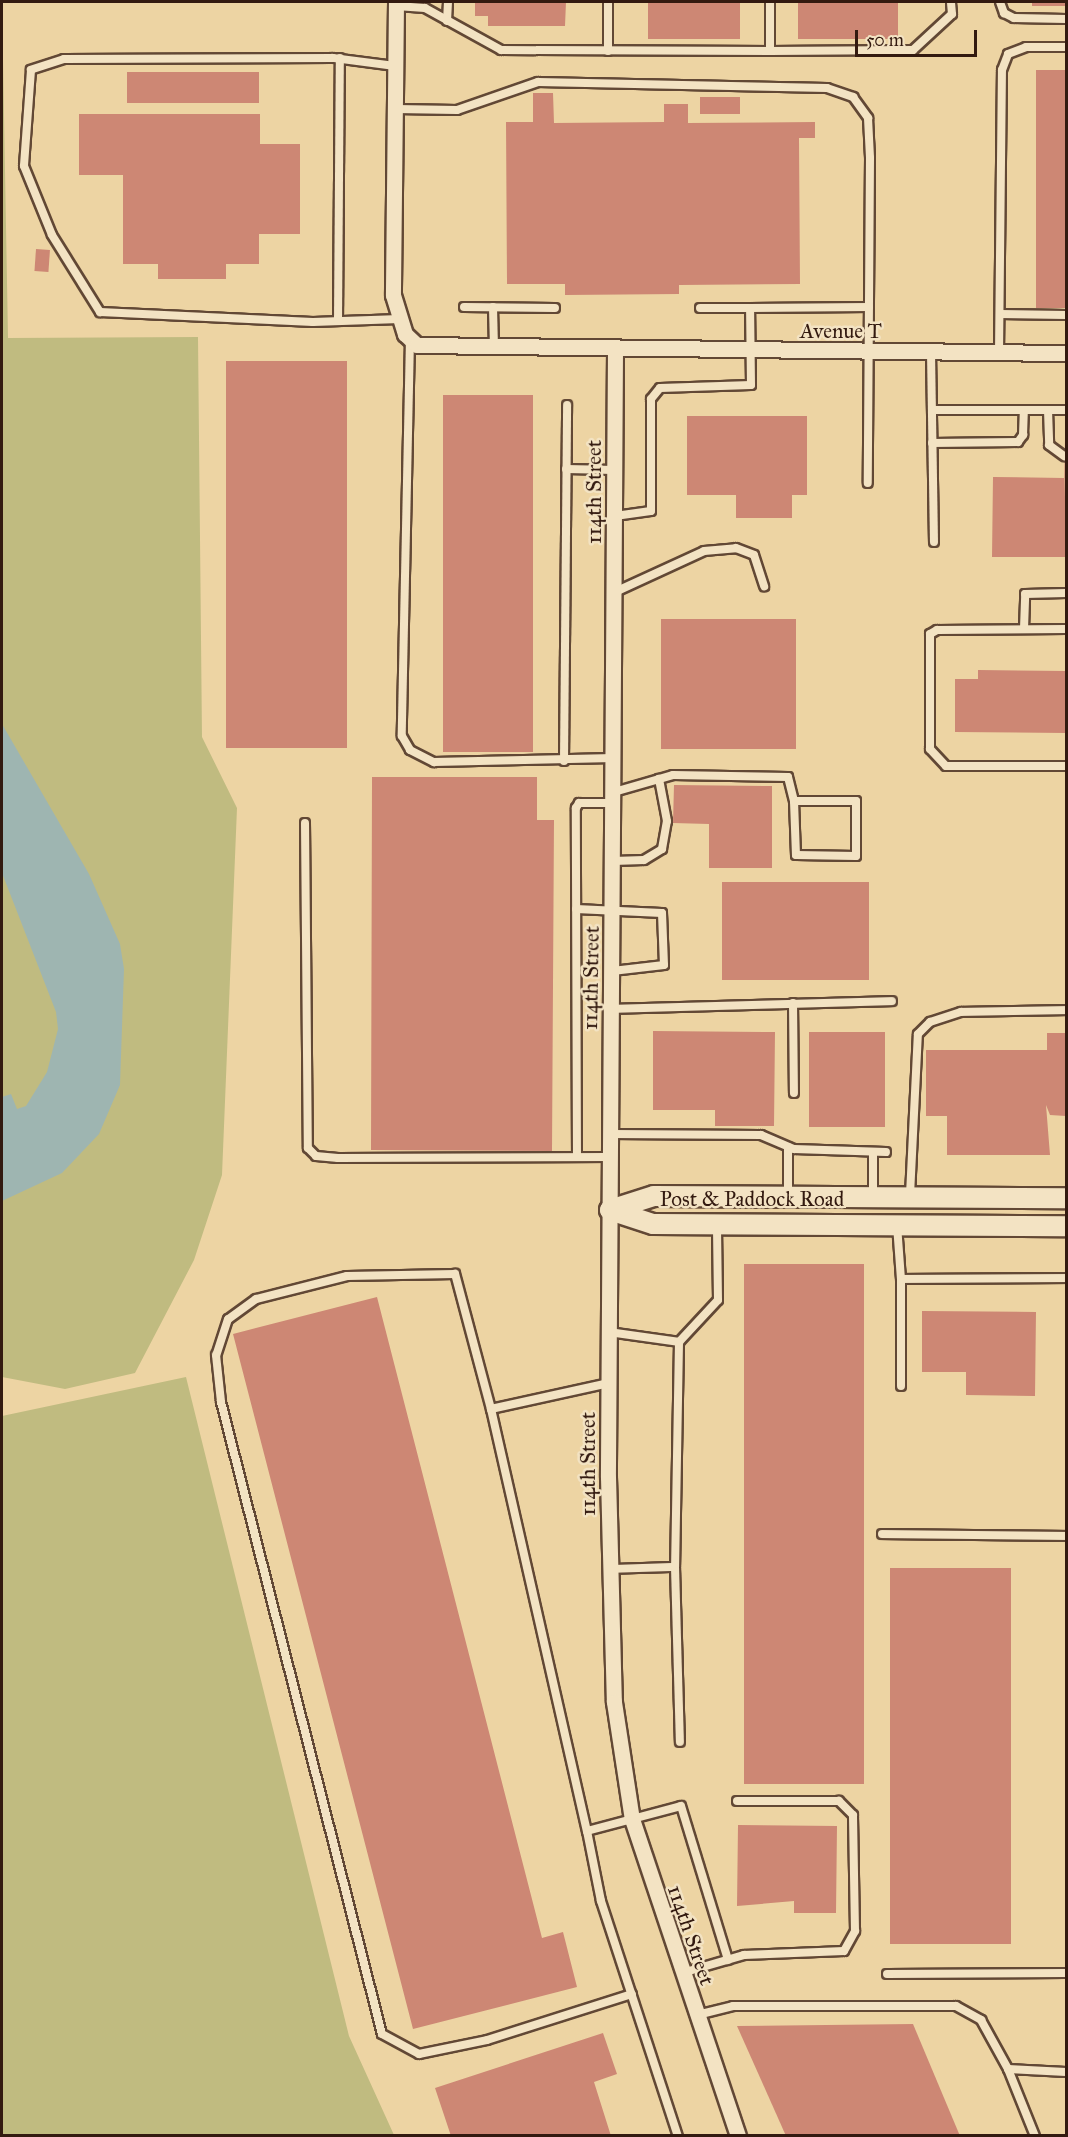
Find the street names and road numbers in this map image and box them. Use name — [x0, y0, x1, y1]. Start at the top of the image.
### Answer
street label: Avenue T — [800, 318, 882, 344]
street label: 114th Street — [581, 440, 607, 544]
street label: 114th Street — [577, 926, 605, 1030]
street label: Post & Paddock Road — [660, 1186, 844, 1212]
street label: 114th Street — [575, 1412, 601, 1516]
street label: 114th Street — [662, 1882, 720, 1988]

